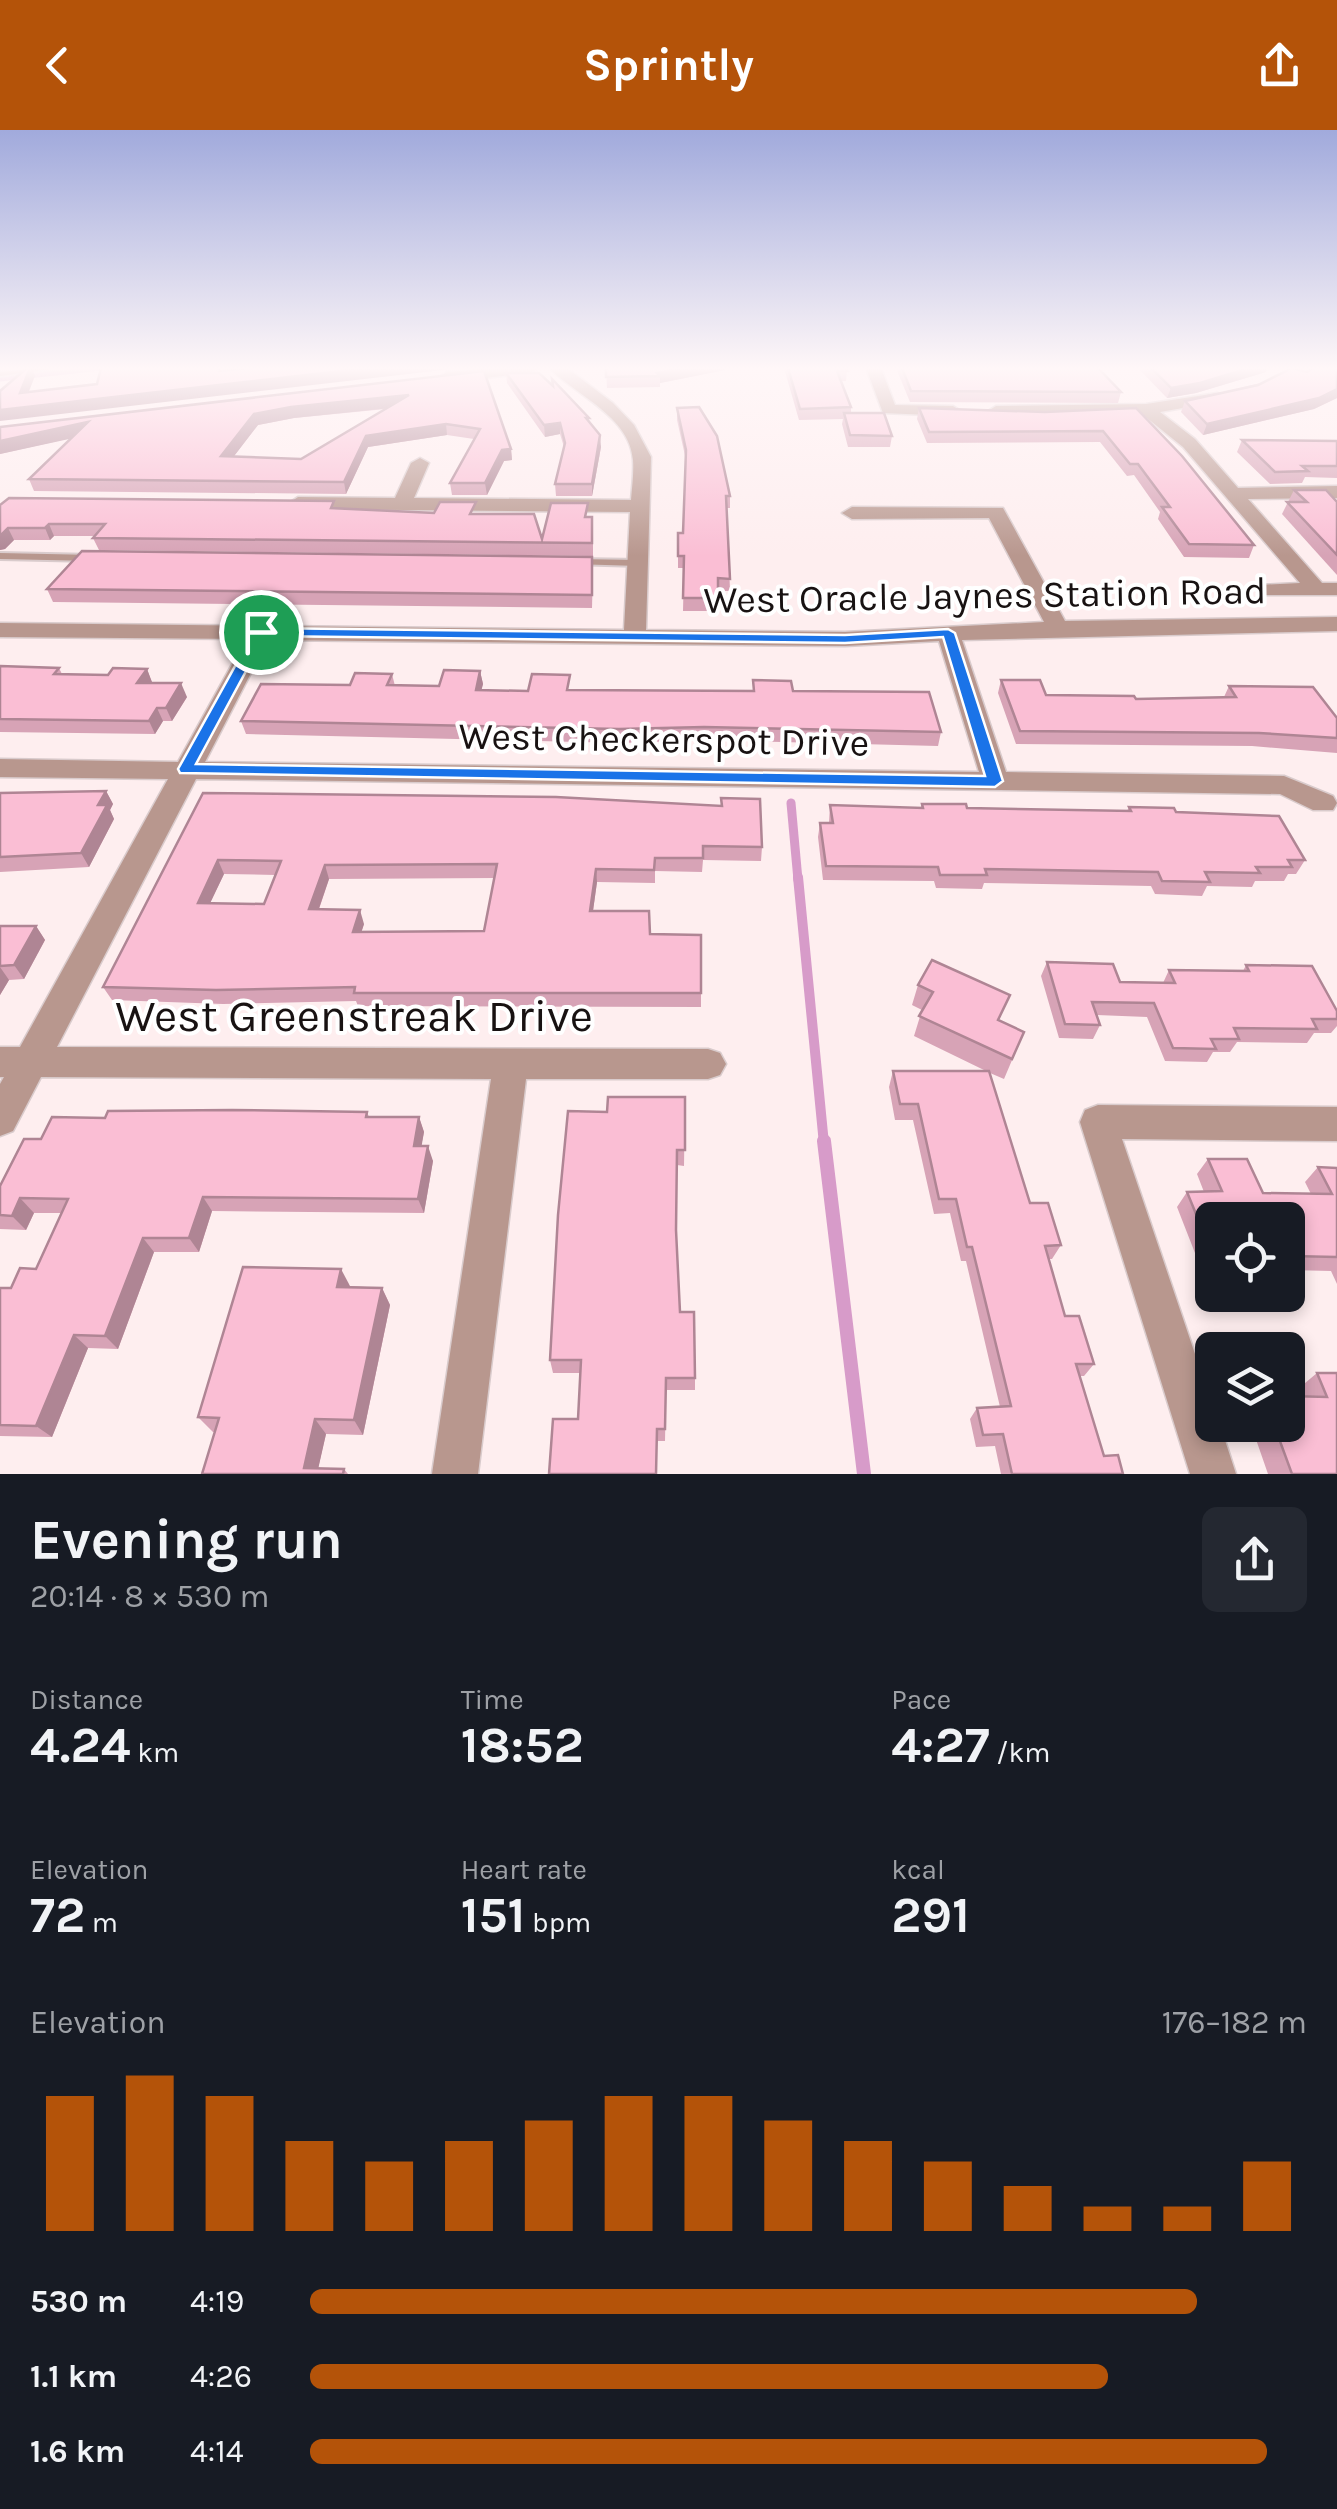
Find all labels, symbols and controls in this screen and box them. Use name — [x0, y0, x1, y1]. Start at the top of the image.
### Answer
icon: back — [30, 38, 85, 93]
icon: share — [1252, 38, 1307, 93]
text: Sprintly — [583, 39, 754, 91]
street label: West Oracle Jaynes Station Road — [703, 568, 1267, 623]
pin — [219, 590, 304, 675]
icon: arrive — [234, 605, 289, 660]
street label: West Checkerspot Drive — [458, 713, 870, 766]
street label: West Greenstreak Drive — [115, 990, 593, 1042]
map controls — [1195, 1202, 1305, 1442]
button: locate — [1195, 1202, 1305, 1312]
button: layers — [1195, 1332, 1305, 1442]
button: share — [1202, 1507, 1307, 1612]
text: Evening run — [30, 1508, 343, 1572]
text: 20:14 · 8 × 530 m — [30, 1578, 269, 1615]
text: Distance — [30, 1683, 143, 1716]
text: Time — [461, 1683, 524, 1716]
text: Pace — [891, 1683, 951, 1716]
text: 4.24 — [30, 1716, 131, 1775]
text: 18:52 — [461, 1716, 584, 1775]
text: 4:27 — [891, 1716, 990, 1775]
text: km — [131, 1736, 179, 1769]
text: /km — [990, 1736, 1050, 1769]
text: Elevation — [30, 1853, 149, 1886]
text: Heart rate — [461, 1853, 587, 1886]
text: kcal — [891, 1853, 945, 1886]
text: 72 — [30, 1886, 85, 1945]
text: 151 — [461, 1886, 525, 1945]
text: 291 — [891, 1886, 970, 1945]
text: m — [85, 1906, 118, 1939]
text: bpm — [525, 1906, 591, 1939]
text: Elevation — [30, 2004, 165, 2041]
text: 176–182 m — [1162, 2004, 1307, 2041]
text: 530 m — [30, 2283, 127, 2320]
text: 4:19 — [190, 2283, 244, 2320]
text: 1.1 km — [30, 2358, 117, 2395]
text: 4:26 — [190, 2358, 252, 2395]
text: 1.6 km — [30, 2433, 125, 2470]
text: 4:14 — [190, 2433, 244, 2470]

